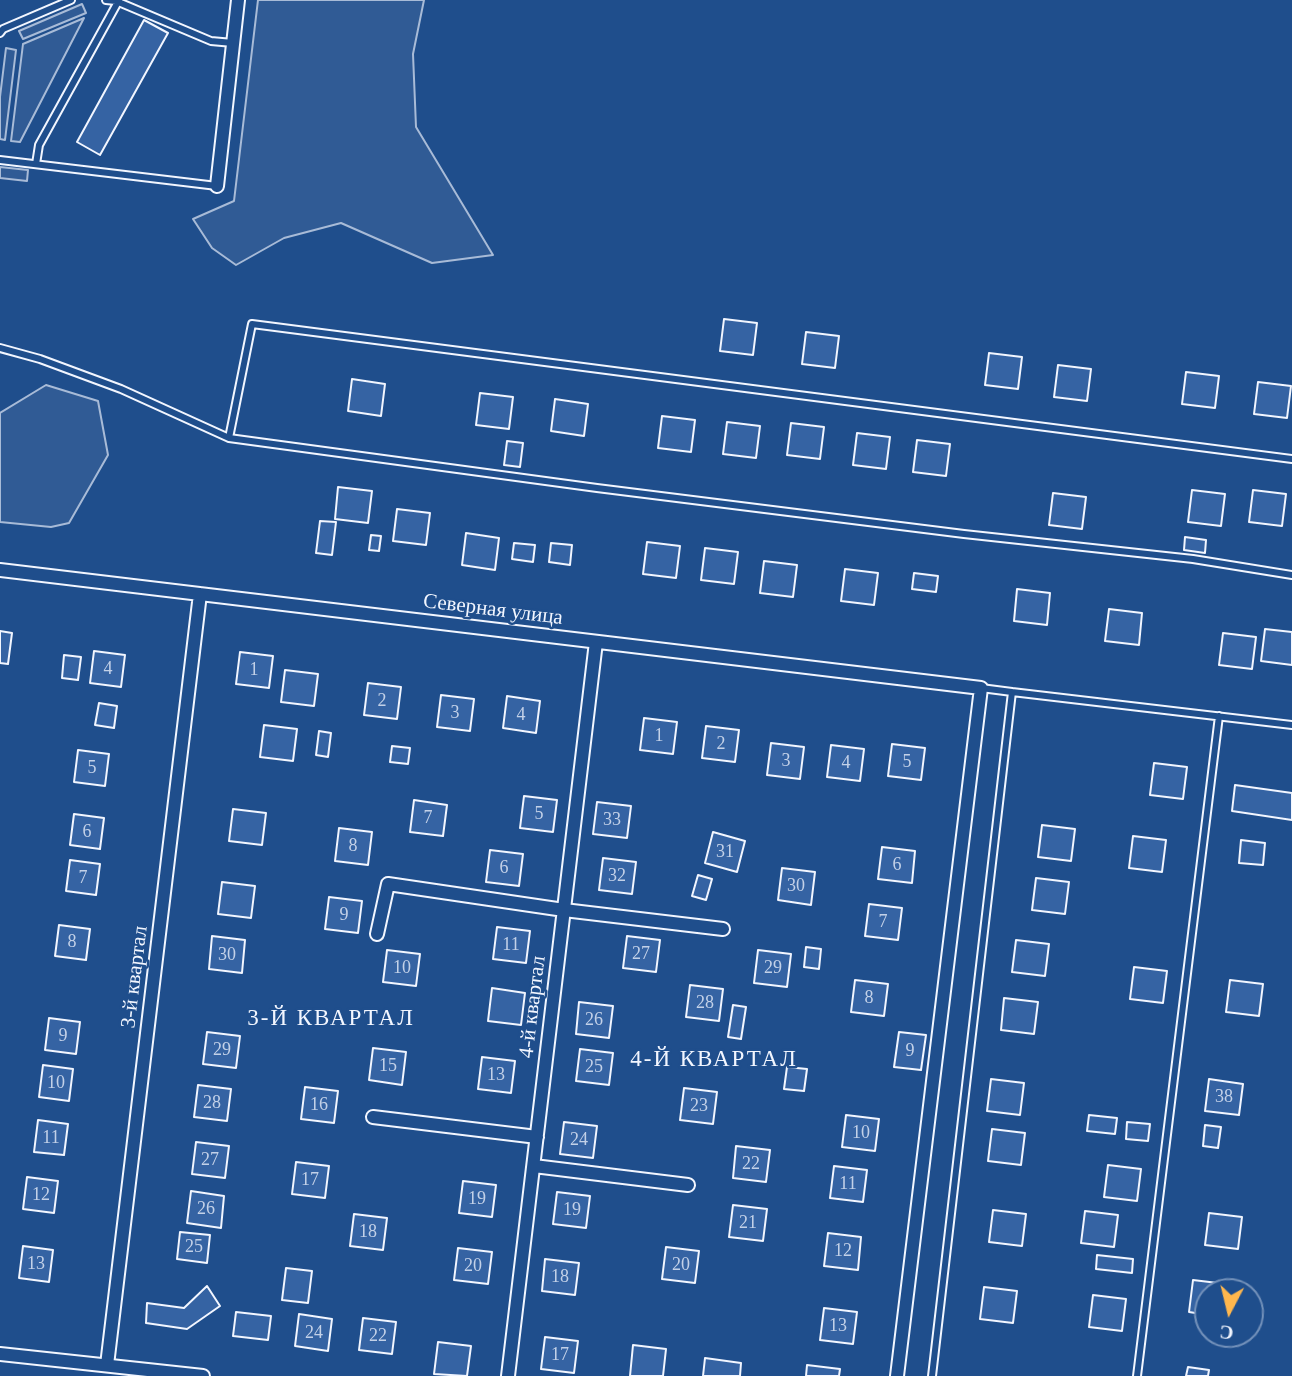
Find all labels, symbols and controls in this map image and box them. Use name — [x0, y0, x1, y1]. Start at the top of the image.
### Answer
street label: Северная улица — [422, 589, 564, 631]
house number: 4 — [104, 658, 113, 680]
house number: 1 — [249, 659, 258, 681]
house number: 2 — [377, 690, 386, 712]
house number: 3 — [450, 702, 460, 724]
house number: 4 — [516, 704, 526, 726]
house number: 1 — [654, 725, 664, 747]
house number: 2 — [716, 733, 726, 755]
house number: 3 — [782, 750, 790, 772]
house number: 5 — [903, 751, 912, 773]
house number: 4 — [842, 752, 850, 774]
house number: 5 — [88, 757, 96, 779]
house number: 5 — [534, 803, 544, 825]
house number: 7 — [424, 807, 433, 829]
house number: 33 — [603, 809, 621, 831]
house number: 6 — [82, 821, 92, 843]
house number: 8 — [348, 835, 358, 857]
house number: 31 — [716, 841, 734, 863]
house number: 6 — [892, 854, 902, 876]
house number: 6 — [500, 857, 508, 879]
house number: 32 — [608, 865, 626, 887]
house number: 7 — [78, 867, 88, 889]
house number: 30 — [787, 875, 805, 897]
house number: 9 — [340, 904, 349, 926]
house number: 7 — [878, 911, 888, 933]
street label: 3-й квартал — [116, 924, 154, 1030]
house number: 8 — [68, 931, 76, 953]
house number: 11 — [502, 934, 520, 956]
house number: 27 — [632, 943, 650, 965]
house number: 30 — [218, 944, 236, 966]
street label: 4-й квартал — [514, 954, 552, 1060]
house number: 10 — [393, 957, 411, 979]
house number: 29 — [764, 957, 782, 979]
house number: 8 — [864, 987, 874, 1009]
house number: 28 — [696, 992, 714, 1014]
district label: 3-Й КВАРТАЛ — [249, 1005, 413, 1033]
house number: 26 — [585, 1009, 603, 1031]
house number: 9 — [58, 1025, 68, 1047]
house number: 29 — [213, 1039, 231, 1061]
house number: 9 — [906, 1040, 914, 1062]
district label: 4-Й КВАРТАЛ — [632, 1046, 796, 1074]
house number: 15 — [379, 1055, 397, 1077]
house number: 25 — [585, 1056, 603, 1078]
house number: 13 — [487, 1064, 505, 1086]
house number: 10 — [47, 1072, 65, 1094]
house number: 38 — [1215, 1086, 1233, 1108]
house number: 28 — [203, 1092, 221, 1114]
house number: 16 — [310, 1094, 328, 1116]
house number: 23 — [690, 1095, 708, 1117]
house number: 10 — [852, 1122, 870, 1144]
house number: 11 — [42, 1127, 60, 1149]
house number: 24 — [570, 1129, 588, 1151]
house number: 27 — [201, 1149, 219, 1171]
house number: 22 — [742, 1153, 760, 1175]
house number: 17 — [301, 1169, 319, 1191]
house number: 11 — [839, 1173, 857, 1195]
house number: 12 — [32, 1184, 50, 1206]
house number: 19 — [468, 1188, 486, 1210]
house number: 26 — [197, 1198, 215, 1220]
house number: 19 — [563, 1199, 581, 1221]
house number: 21 — [739, 1212, 757, 1234]
house number: 18 — [359, 1221, 377, 1243]
house number: 25 — [185, 1236, 203, 1258]
house number: 12 — [834, 1240, 852, 1262]
house number: 13 — [27, 1253, 45, 1275]
house number: 20 — [672, 1254, 690, 1276]
house number: 20 — [464, 1255, 482, 1277]
house number: 18 — [551, 1266, 569, 1288]
north arrow — [1194, 1278, 1264, 1348]
house number: 13 — [829, 1315, 847, 1337]
text: С — [1219, 1321, 1235, 1344]
house number: 24 — [305, 1322, 323, 1344]
house number: 22 — [369, 1325, 387, 1347]
house number: 17 — [551, 1344, 569, 1366]

